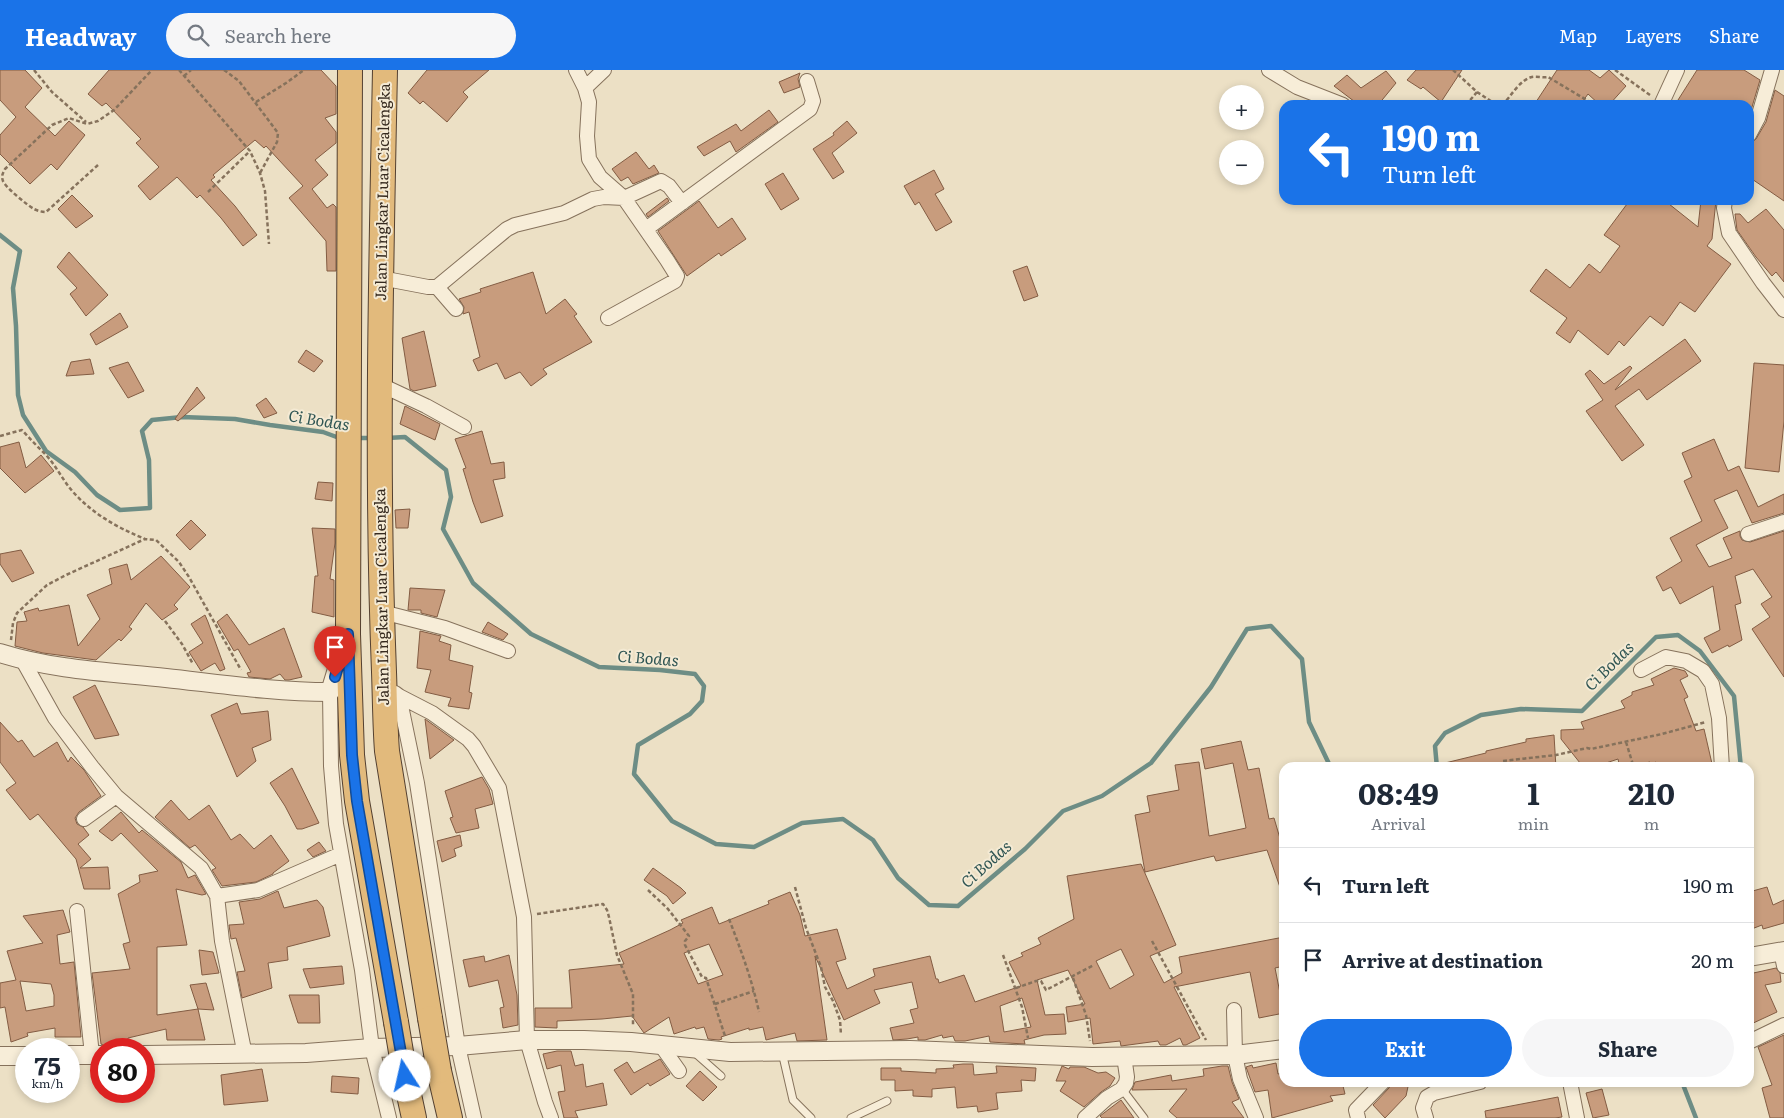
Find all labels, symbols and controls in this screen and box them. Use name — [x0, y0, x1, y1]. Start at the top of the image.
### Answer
search box — [166, 13, 516, 58]
text: Headway — [25, 18, 136, 53]
icon: search — [184, 21, 212, 49]
text: Search here — [224, 21, 331, 49]
text: Map — [1559, 22, 1597, 49]
text: Layers — [1625, 22, 1681, 49]
text: Share — [1709, 22, 1759, 49]
street label: Jalan Lingkar Luar Cicalengka — [368, 82, 395, 301]
map controls — [1219, 85, 1264, 185]
button: + — [1219, 85, 1264, 130]
text: 190 m — [1382, 110, 1480, 162]
icon: left — [1299, 120, 1364, 185]
button: − — [1219, 140, 1264, 185]
text: Turn left — [1382, 157, 1476, 190]
water label: Ci Bodas — [287, 402, 351, 436]
street label: Jalan Lingkar Luar Cicalengka — [367, 487, 394, 706]
pin — [314, 626, 356, 677]
icon: arrive — [321, 633, 349, 661]
water label: Ci Bodas — [1578, 635, 1638, 695]
water label: Ci Bodas — [617, 643, 680, 671]
text: 08:49 — [1358, 770, 1439, 814]
text: 1 — [1527, 770, 1540, 814]
text: 210 — [1628, 770, 1675, 814]
text: Arrival — [1371, 811, 1426, 835]
text: min — [1518, 811, 1549, 835]
text: m — [1644, 811, 1659, 835]
water label: Ci Bodas — [954, 834, 1016, 893]
icon: left — [1299, 871, 1327, 899]
text: Turn left — [1342, 871, 1429, 899]
text: 190 m — [1683, 871, 1734, 899]
icon: arrive — [1299, 946, 1327, 974]
text: Arrive at destination — [1342, 946, 1543, 974]
text: 20 m — [1691, 946, 1734, 974]
button: Exit — [1299, 1019, 1512, 1077]
button: Share — [1522, 1019, 1734, 1077]
speed limit sign: 80 — [90, 1038, 155, 1103]
text: 75 — [34, 1046, 61, 1083]
position arrow — [378, 1049, 430, 1101]
text: km/h — [32, 1074, 63, 1092]

